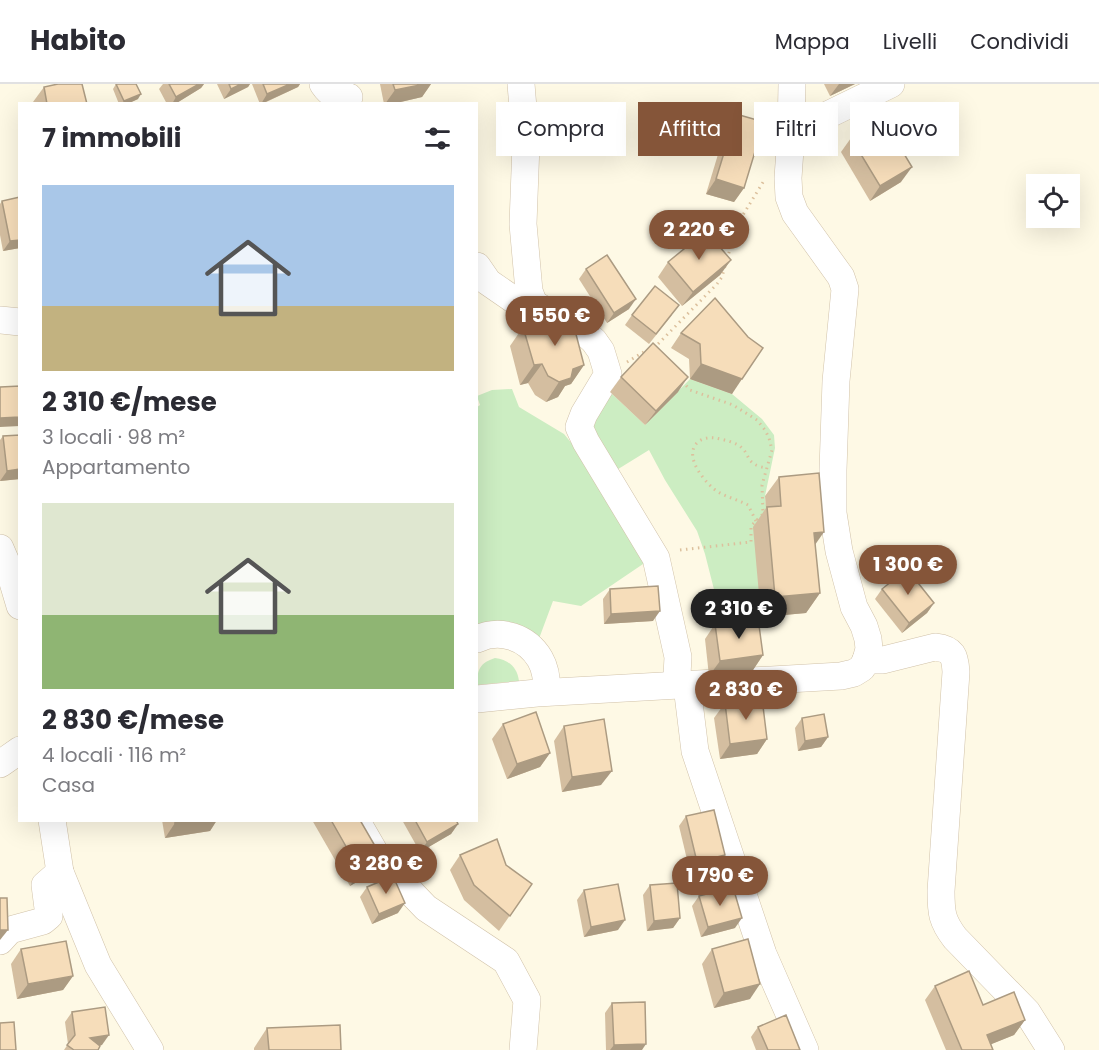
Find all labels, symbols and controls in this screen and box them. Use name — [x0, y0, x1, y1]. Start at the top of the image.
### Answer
text: Habito — [30, 21, 126, 60]
text: Mappa — [775, 27, 850, 56]
text: Livelli — [883, 27, 937, 56]
text: Condividi — [970, 27, 1069, 56]
chip: Compra — [496, 102, 626, 156]
chip: Affitta — [638, 102, 742, 156]
chip: Filtri — [754, 102, 838, 156]
chip: Nuovo — [850, 102, 959, 156]
text: 7 immobili — [42, 120, 181, 156]
icon: filters — [421, 122, 454, 155]
map controls — [1026, 174, 1080, 228]
button: locate — [1026, 174, 1080, 228]
pin: 2 220 € — [644, 210, 754, 261]
text: 2 220 € — [663, 215, 735, 243]
icon: home — [194, 224, 302, 332]
pin: 1 550 € — [500, 296, 610, 347]
text: 1 550 € — [520, 301, 590, 329]
text: 2 310 €/mese — [42, 384, 217, 420]
text: 3 locali · 98 m² — [42, 423, 185, 451]
text: Appartamento — [42, 453, 190, 481]
icon: home — [194, 542, 302, 650]
pin: 1 300 € — [853, 545, 963, 596]
text: 1 300 € — [873, 550, 943, 578]
pin: 2 310 € — [684, 589, 794, 640]
text: 2 310 € — [705, 594, 773, 622]
pin: 2 830 € — [691, 670, 801, 721]
text: 2 830 € — [709, 675, 783, 703]
text: 2 830 €/mese — [42, 702, 224, 738]
text: 4 locali · 116 m² — [42, 741, 186, 769]
text: Casa — [42, 771, 95, 799]
pin: 3 280 € — [331, 844, 441, 895]
text: 3 280 € — [349, 849, 423, 877]
pin: 1 790 € — [665, 856, 775, 907]
text: 1 790 € — [686, 861, 754, 889]

